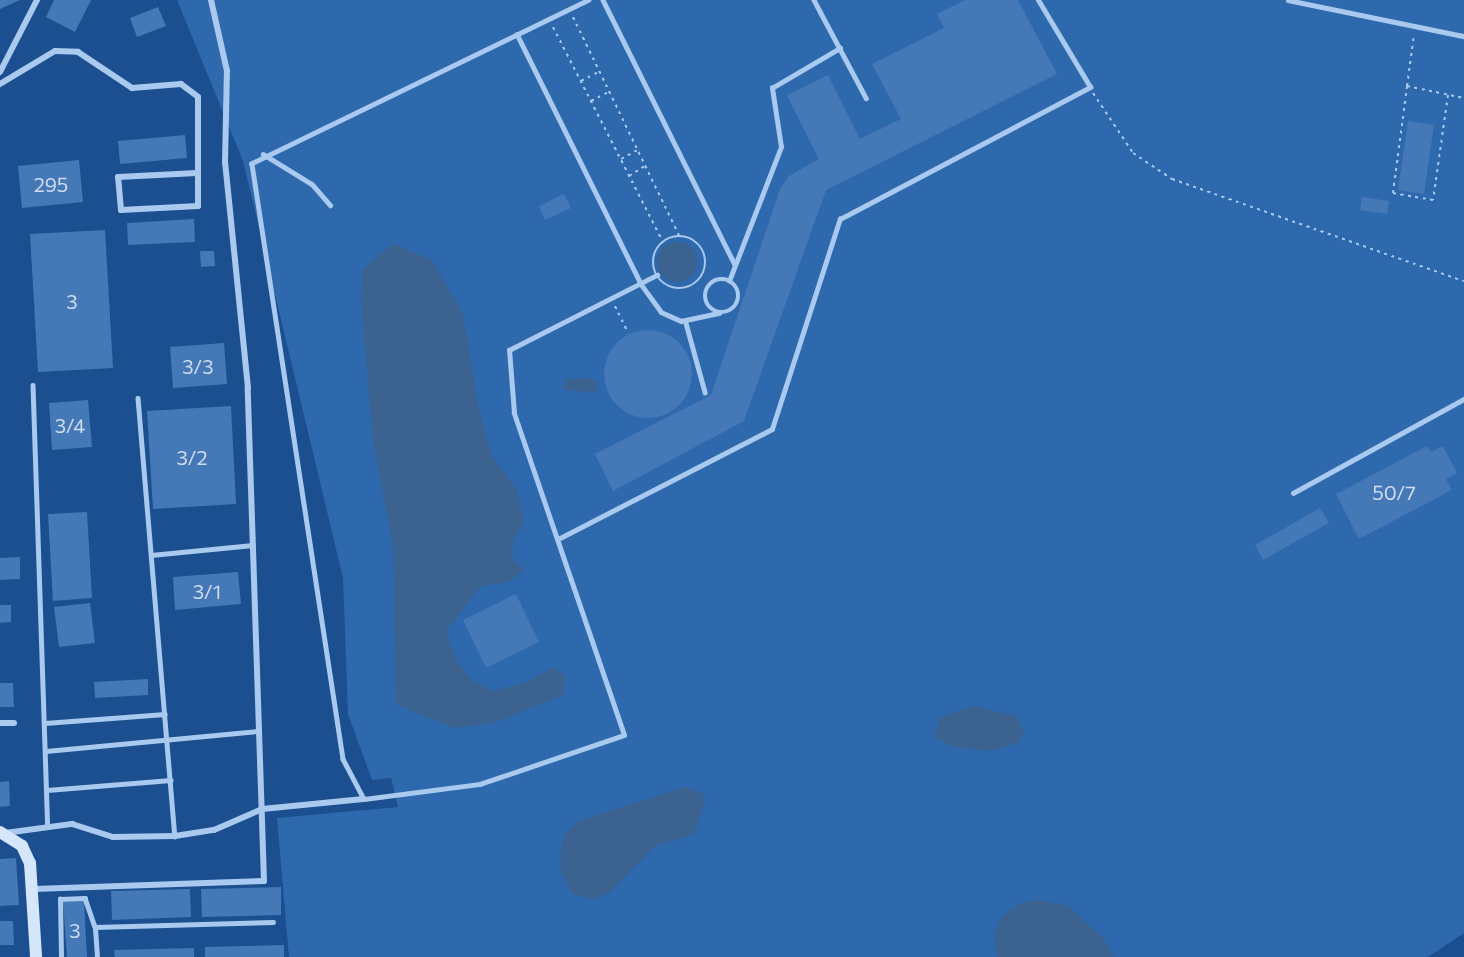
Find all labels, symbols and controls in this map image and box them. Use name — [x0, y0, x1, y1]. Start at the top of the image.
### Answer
house number: 295 — [34, 172, 68, 196]
house number: 3 — [66, 289, 78, 313]
house number: 3/3 — [182, 354, 214, 378]
house number: 3/4 — [55, 413, 85, 437]
house number: 3/2 — [177, 445, 207, 469]
house number: 50/7 — [1372, 480, 1416, 504]
house number: 3/1 — [193, 579, 221, 603]
house number: 3 — [69, 918, 81, 942]

